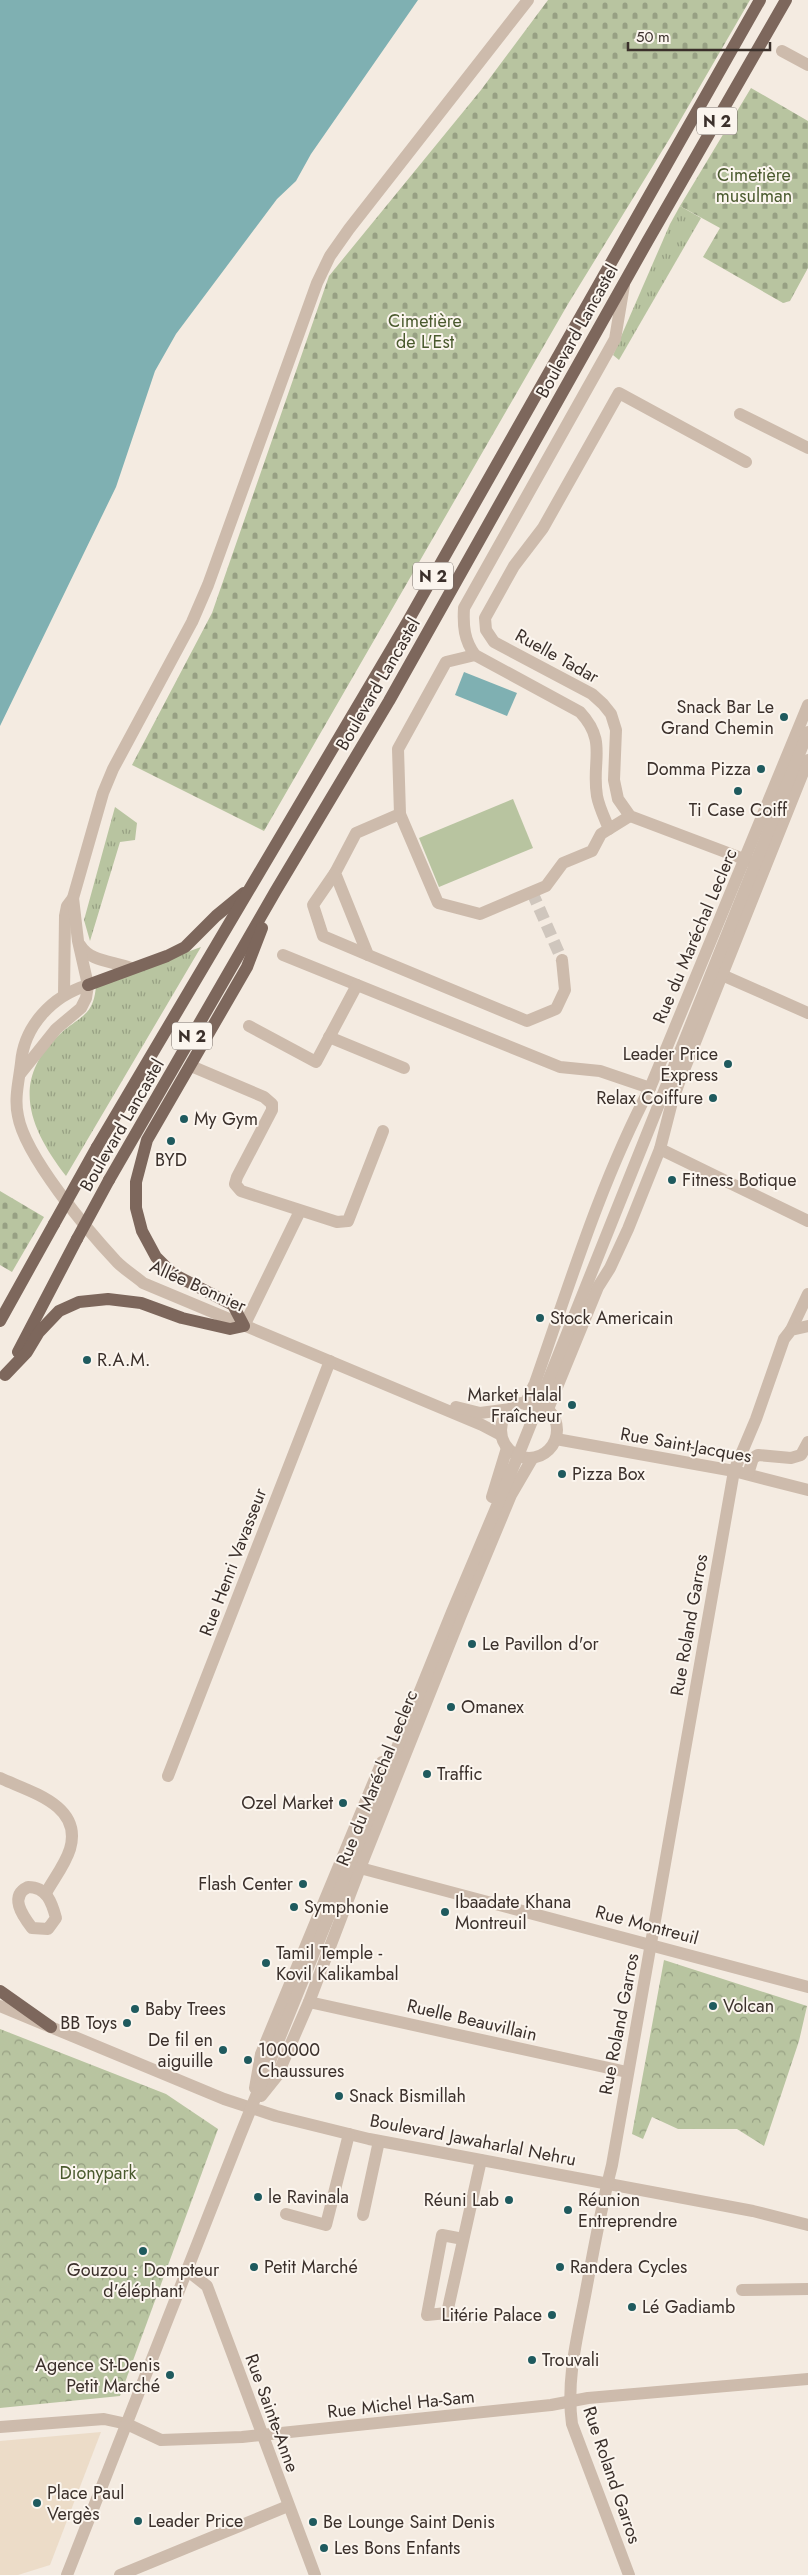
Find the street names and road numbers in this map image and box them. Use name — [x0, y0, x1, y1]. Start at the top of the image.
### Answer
road number: N 2 — [697, 108, 737, 134]
street label: Boulevard Lancastel — [529, 259, 625, 403]
road number: N 2 — [413, 562, 453, 590]
street label: Boulevard Lancastel — [329, 613, 427, 755]
street label: Ruelle Tadar — [510, 622, 604, 690]
street label: Rue du Maréchal Leclerc — [646, 844, 744, 1028]
road number: N 2 — [172, 1022, 212, 1050]
street label: Boulevard Lancastel — [73, 1054, 171, 1196]
street label: Allée Bonnier — [146, 1253, 251, 1319]
street label: Rue Saint-Jacques — [618, 1421, 754, 1469]
street label: Rue Henri Vavasseur — [193, 1483, 274, 1640]
street label: Rue Roland Garros — [664, 1552, 714, 1698]
street label: Rue du Maréchal Leclerc — [330, 1686, 424, 1870]
street label: Rue Montreuil — [593, 1899, 701, 1951]
street label: Rue Roland Garros — [593, 1951, 645, 2097]
street label: Ruelle Beauvillain — [404, 1992, 540, 2048]
street label: Boulevard Jawaharlal Nehru — [368, 2107, 578, 2173]
street label: Rue Sainte-Anne — [239, 2350, 305, 2476]
street label: Rue Michel Ha-Sam — [326, 2383, 476, 2425]
street label: Rue Roland Garros — [576, 2403, 648, 2547]

